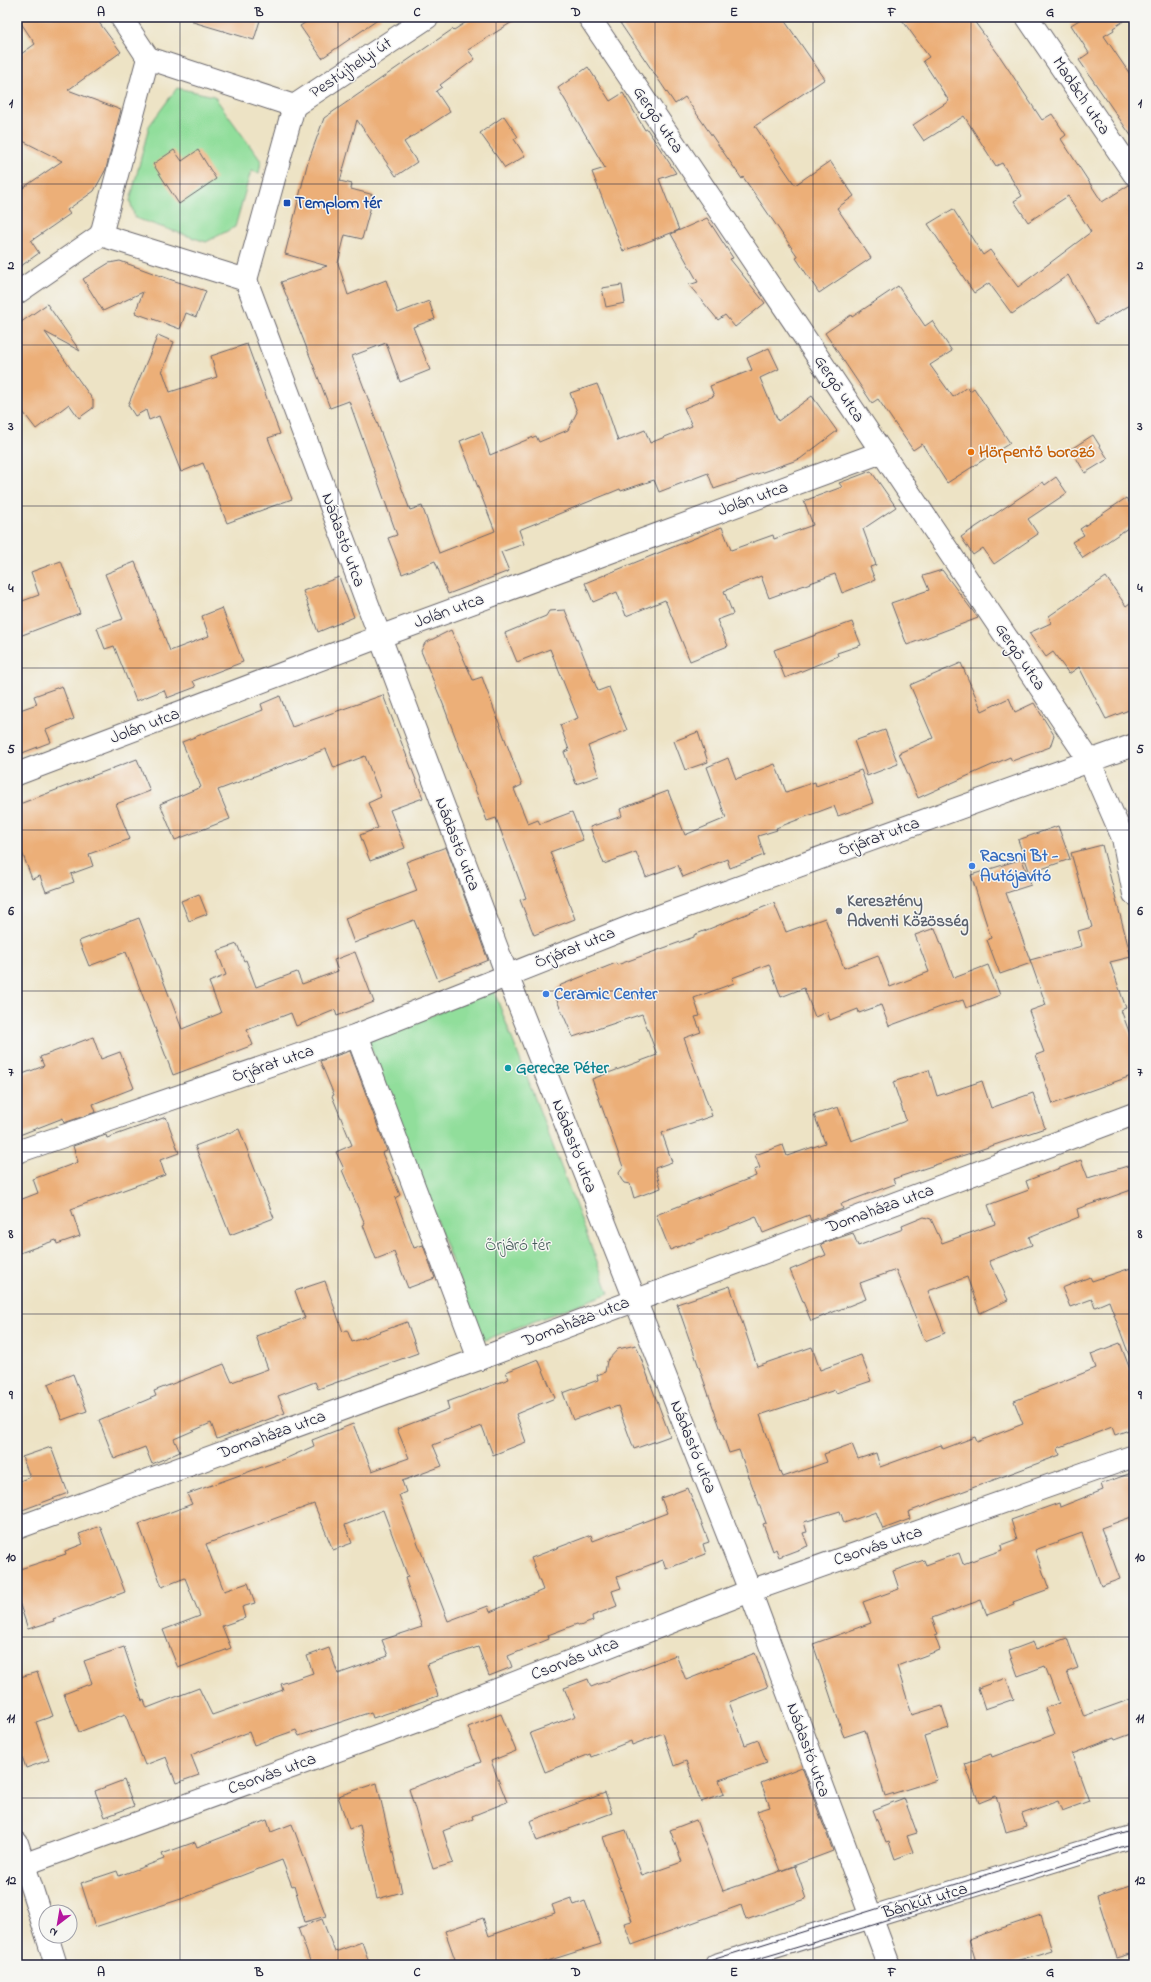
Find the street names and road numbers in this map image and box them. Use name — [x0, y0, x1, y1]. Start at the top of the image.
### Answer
street label: Pestújhelyi út — [305, 31, 398, 106]
street label: Madách utca — [1046, 52, 1116, 140]
street label: Gergő utca — [625, 81, 690, 160]
street label: Gergő utca — [806, 350, 871, 429]
street label: Jolán utca — [715, 475, 791, 523]
street label: Nádastó utca — [314, 489, 372, 591]
street label: Jolán utca — [411, 587, 487, 635]
street label: Gergő utca — [987, 618, 1052, 697]
street label: Jolán utca — [107, 701, 183, 751]
street label: Nádastó utca — [428, 794, 486, 894]
street label: Őrjárat utca — [835, 811, 923, 863]
street label: Őrjárat utca — [531, 920, 619, 976]
street label: Őrjárat utca — [229, 1038, 317, 1090]
street label: Nádastó utca — [545, 1096, 603, 1196]
street label: Domaháza utca — [822, 1178, 937, 1240]
street label: Domaháza utca — [518, 1290, 633, 1354]
street label: Nádastó utca — [663, 1397, 723, 1497]
street label: Domaháza utca — [214, 1404, 329, 1466]
street label: Csorvás utca — [830, 1519, 926, 1573]
street label: Csorvás utca — [527, 1631, 623, 1687]
street label: Nádastó utca — [779, 1699, 837, 1801]
street label: Csorvás utca — [224, 1746, 320, 1802]
street label: Bánkút utca — [878, 1876, 971, 1926]

